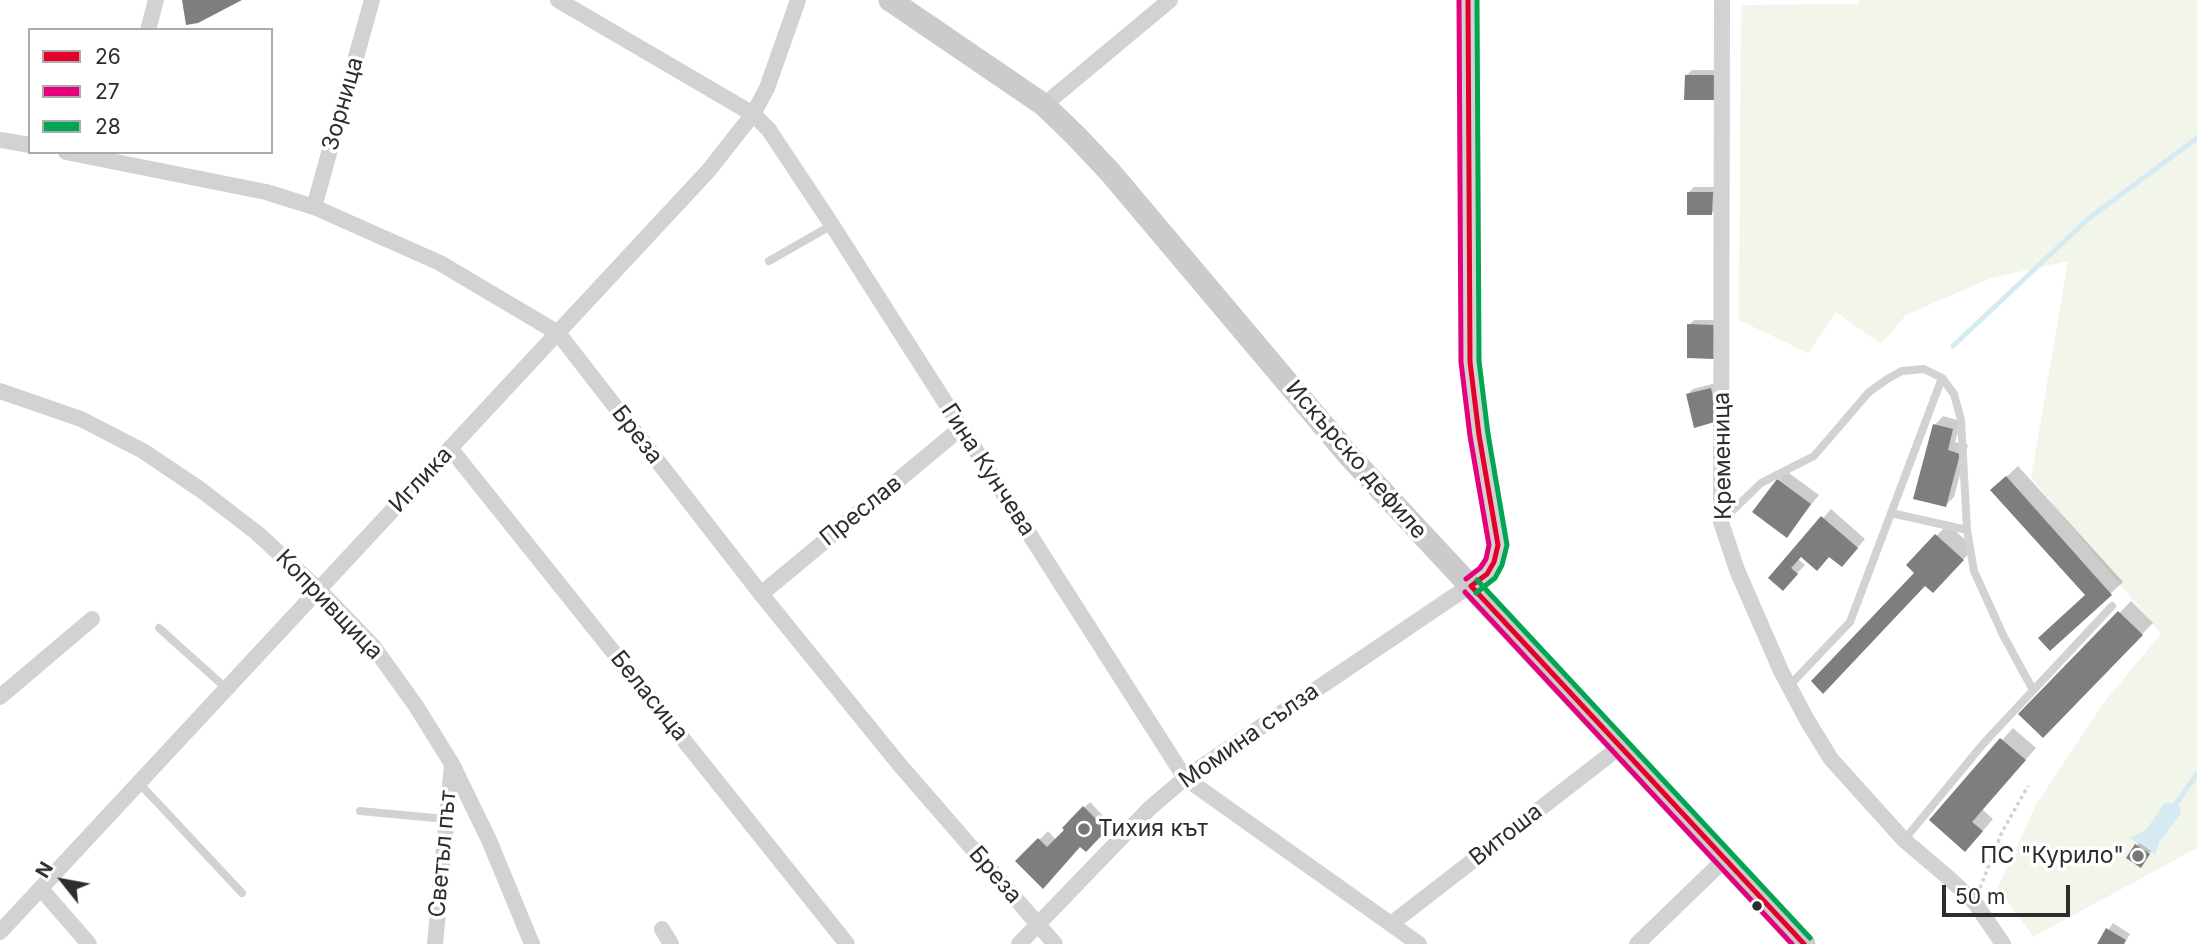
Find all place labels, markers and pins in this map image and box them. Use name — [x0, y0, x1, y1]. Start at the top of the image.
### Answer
place label: Тихия кът — [1098, 815, 1208, 843]
marker: Тихия кът — [1076, 821, 1092, 837]
place label: ПС "Курило" — [1980, 842, 2124, 870]
marker: ПС "Курило" — [2130, 848, 2146, 864]
unlabelled marker — [1750, 899, 1764, 913]

